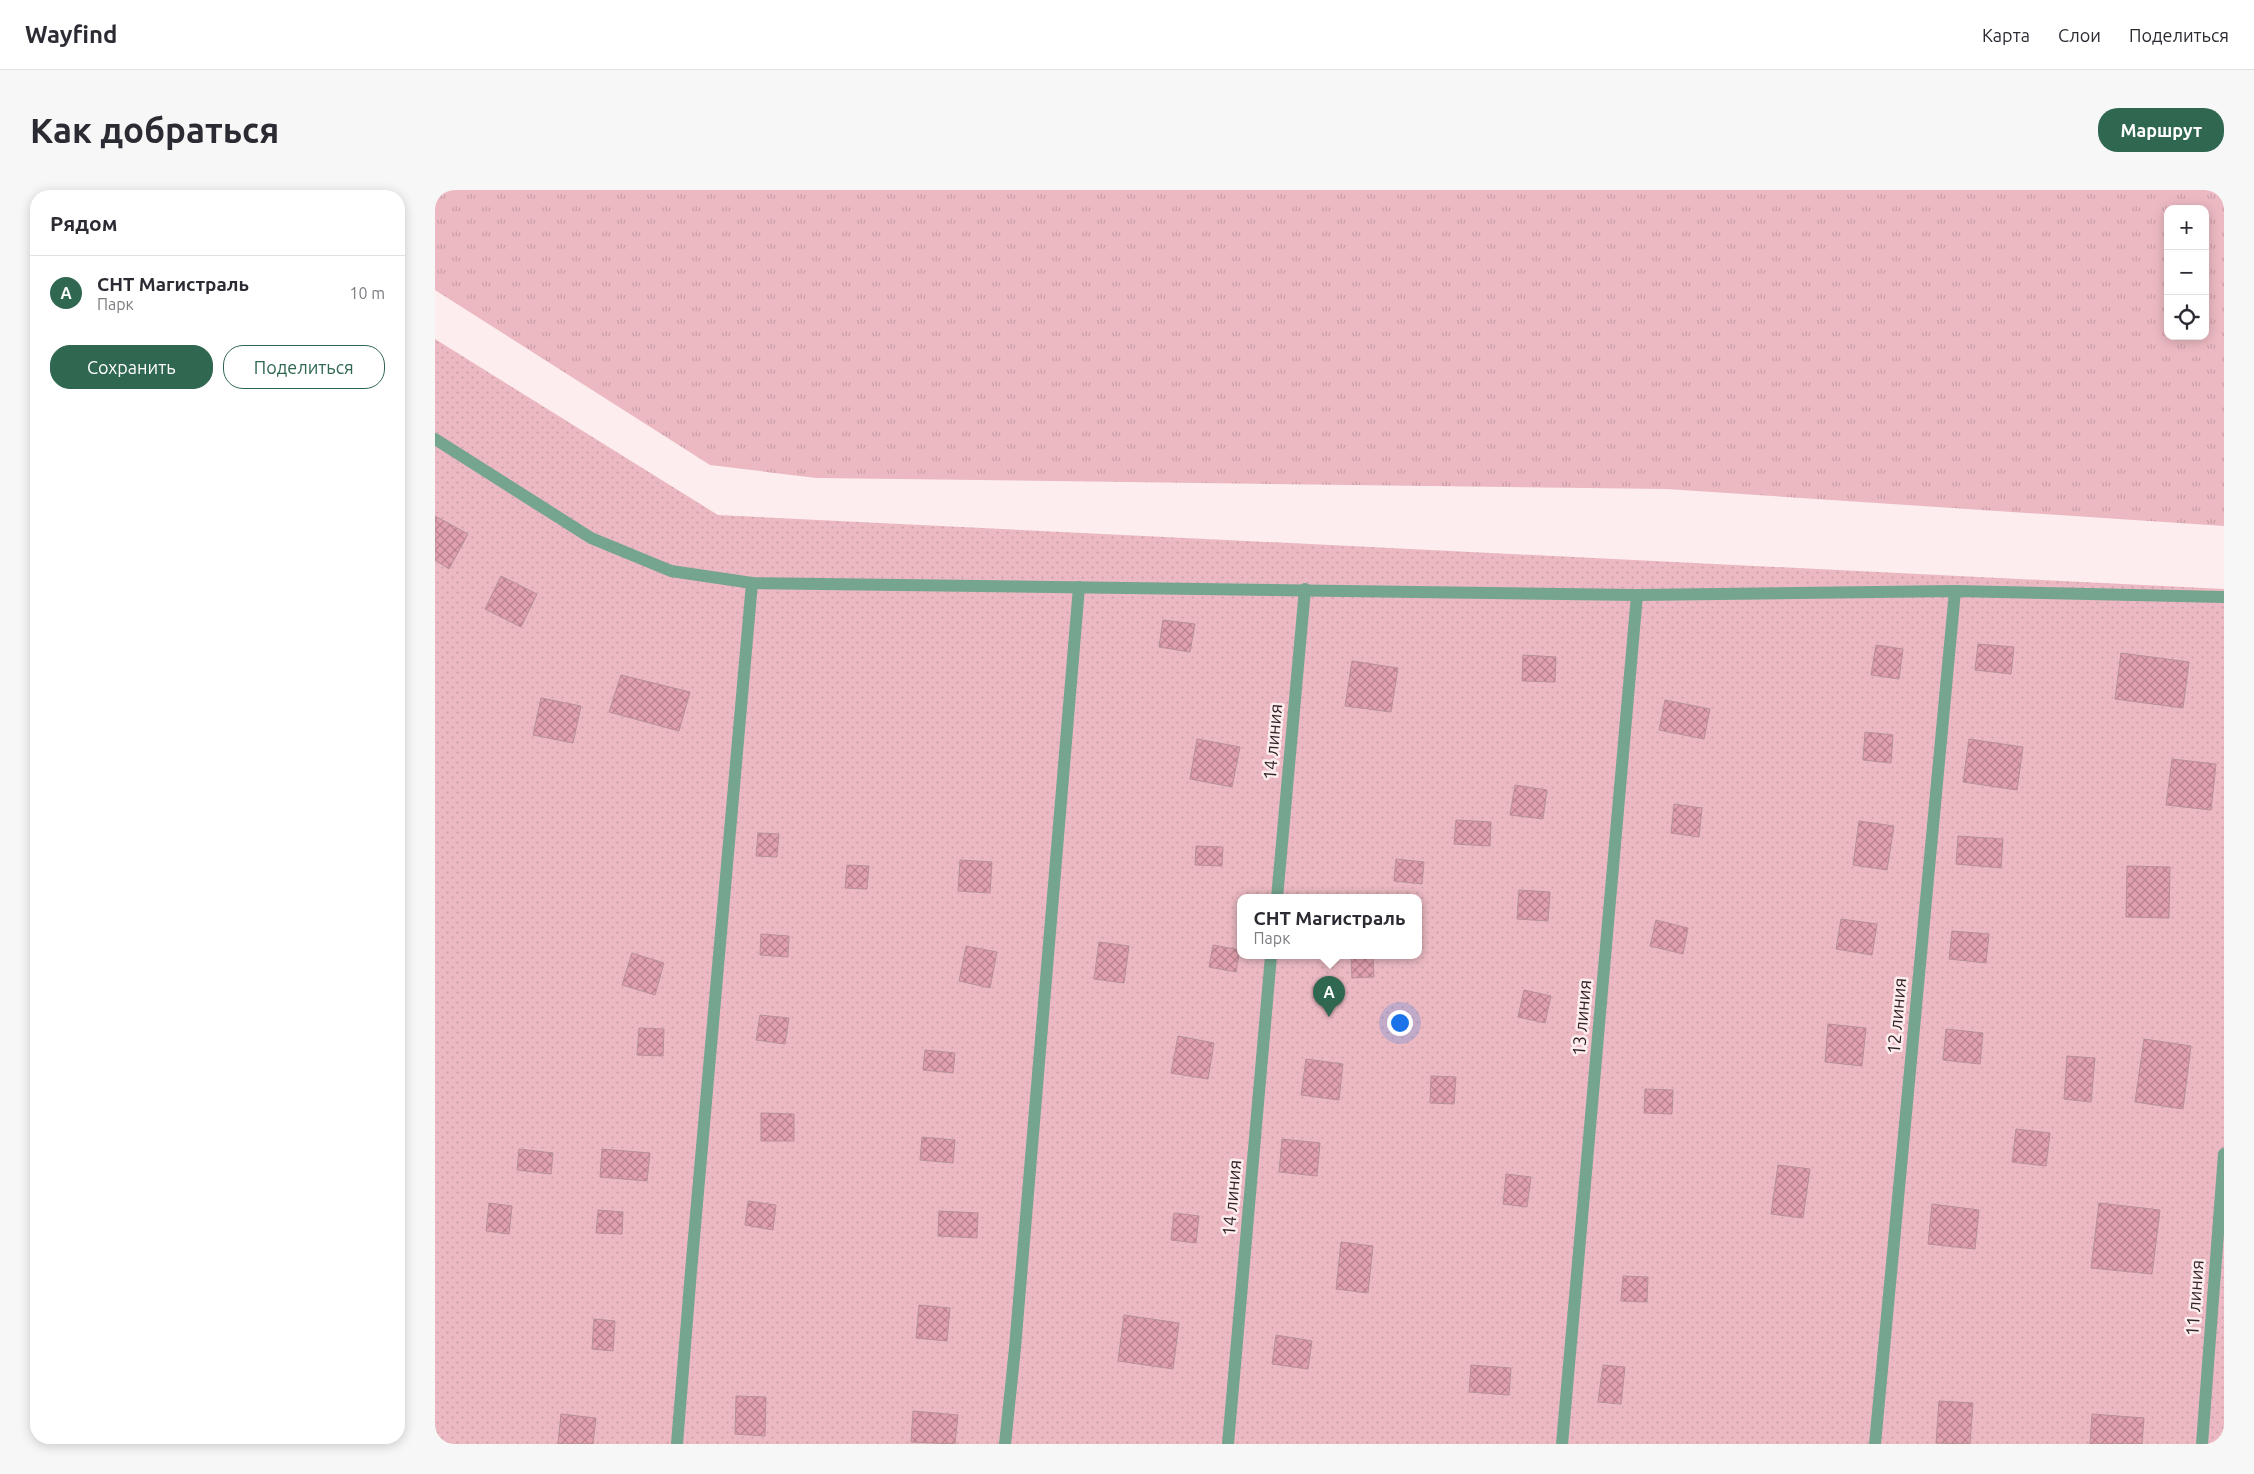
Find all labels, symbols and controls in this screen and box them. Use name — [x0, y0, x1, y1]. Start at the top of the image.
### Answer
text: Wayfind — [25, 21, 117, 48]
text: Карта — [1982, 25, 2030, 45]
text: Слои — [2058, 25, 2101, 45]
text: Поделиться — [2129, 25, 2229, 45]
button: Маршрут — [2098, 108, 2224, 152]
text: Как добраться — [30, 110, 279, 150]
map controls — [2164, 205, 2209, 340]
button: + — [2164, 205, 2209, 250]
text: Рядом — [50, 211, 118, 235]
button: − — [2164, 250, 2209, 295]
text: СНТ Магистраль — [97, 273, 249, 295]
text: A — [60, 284, 72, 302]
text: 10 m — [349, 284, 385, 302]
text: Парк — [97, 295, 134, 313]
button: locate — [2164, 295, 2209, 340]
button: Сохранить — [50, 345, 213, 389]
button: Поделиться — [223, 345, 385, 389]
street label: 14 линия — [1259, 703, 1285, 781]
popup — [1237, 894, 1422, 959]
text: СНТ Магистраль — [1254, 907, 1405, 929]
text: Парк — [1254, 929, 1290, 947]
pin: A — [1313, 976, 1345, 1017]
street label: 12 линия — [1883, 977, 1909, 1055]
street label: 13 линия — [1568, 979, 1594, 1057]
your location — [1387, 1010, 1413, 1036]
street label: 14 линия — [1218, 1159, 1244, 1237]
street label: 11 линия — [2181, 1259, 2207, 1337]

